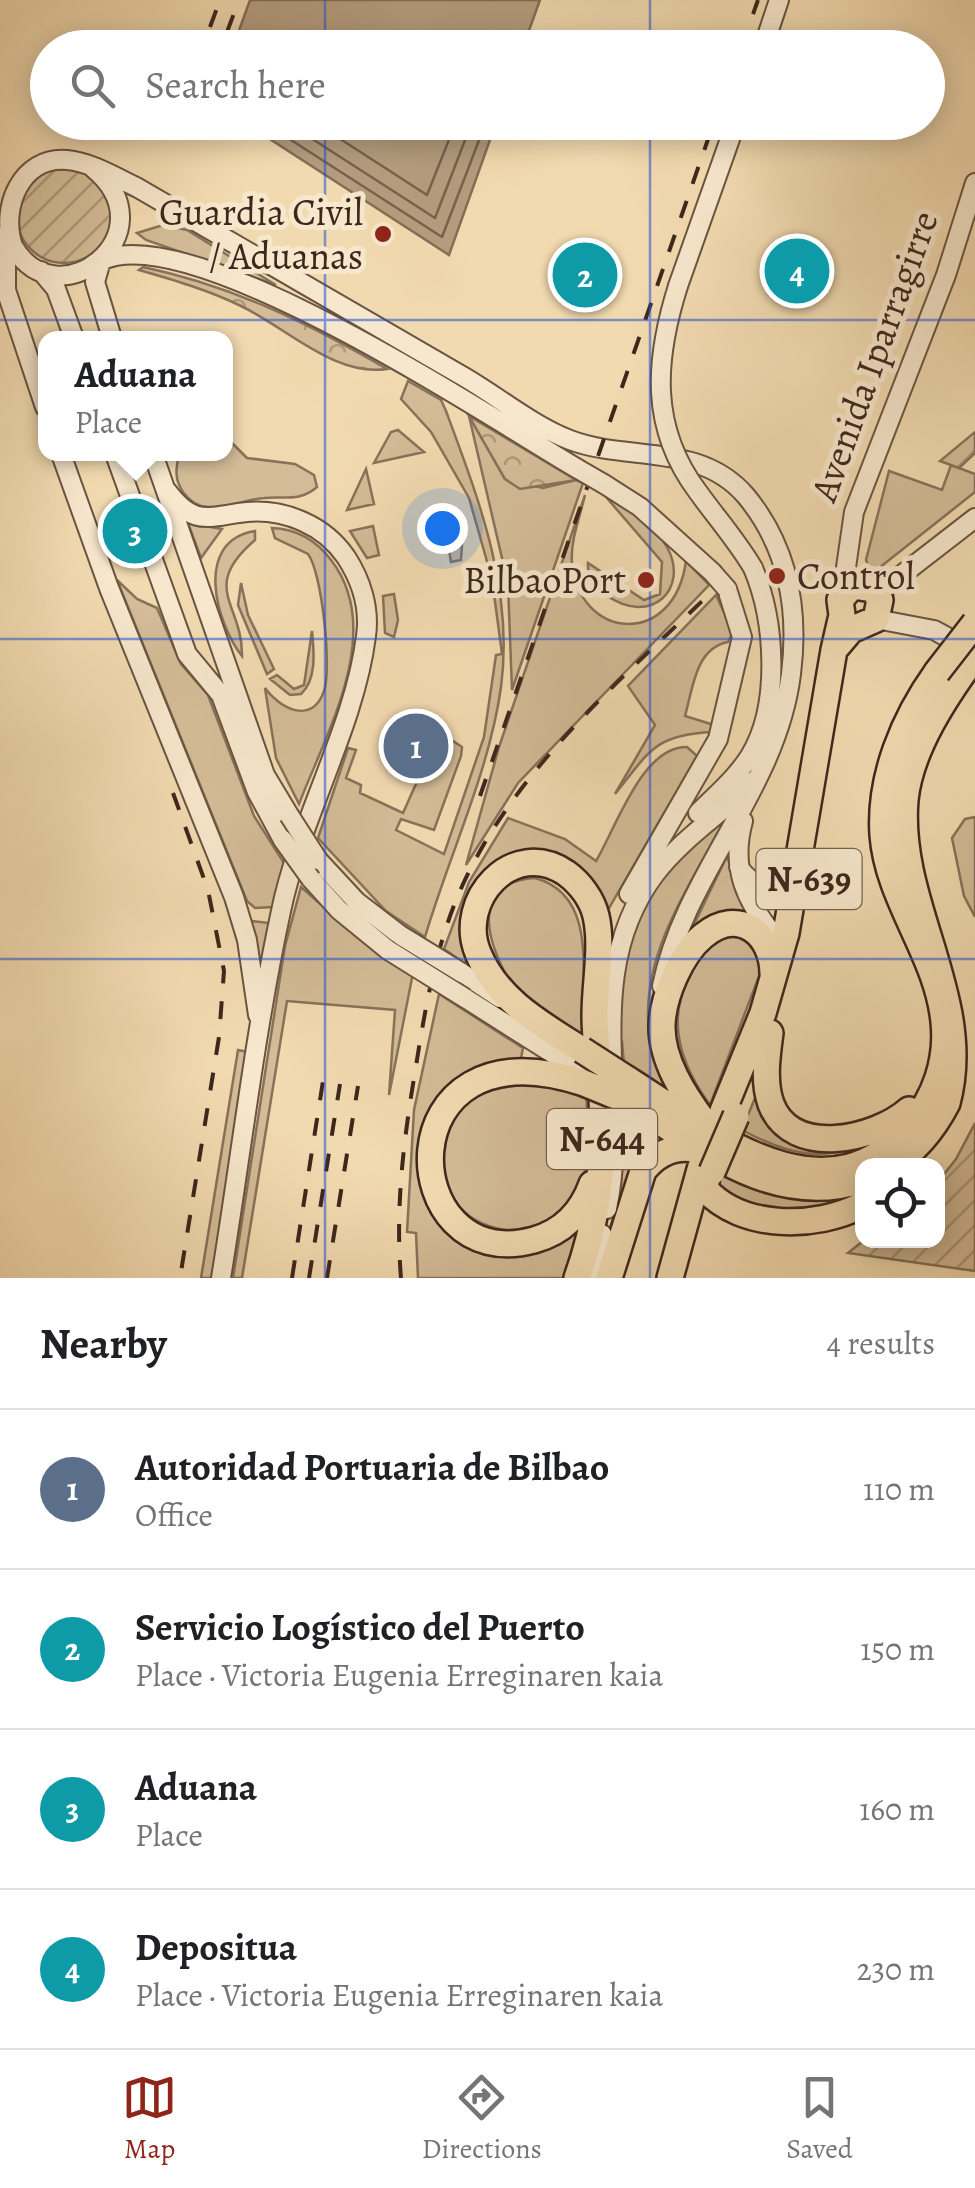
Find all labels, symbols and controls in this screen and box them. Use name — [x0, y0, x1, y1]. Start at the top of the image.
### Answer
search box — [30, 30, 945, 140]
icon: search — [65, 58, 120, 113]
text: Search here — [145, 59, 326, 111]
place label: Guardia Civil / Aduanas — [159, 186, 363, 282]
street label: Avenida Iparragirre — [797, 204, 951, 509]
marker: Guardia Civil / Aduanas — [372, 223, 394, 245]
pin: 4 — [764, 234, 830, 308]
pin: 2 — [552, 238, 618, 312]
popup — [38, 331, 233, 461]
text: Aduana — [74, 348, 197, 400]
text: Place — [74, 400, 142, 444]
pin: 3 — [102, 494, 168, 568]
your location — [417, 503, 468, 554]
place label: Control — [797, 550, 915, 602]
place label: BilbaoPort — [463, 554, 626, 606]
marker: Control — [766, 565, 788, 587]
marker: BilbaoPort — [635, 569, 657, 591]
pin: 1 — [384, 708, 448, 784]
road number: N-639 — [756, 849, 862, 909]
road number: N-644 — [547, 1109, 657, 1169]
map controls — [855, 1158, 945, 1248]
button: locate — [855, 1158, 945, 1248]
text: Nearby — [40, 1315, 167, 1372]
text: 4 results — [826, 1321, 935, 1365]
text: Autoridad Portuaria de Bilbao — [135, 1441, 609, 1493]
text: 1 — [67, 1467, 78, 1511]
text: 110 m — [863, 1467, 935, 1511]
text: Office — [135, 1493, 213, 1537]
text: Servicio Logístico del Puerto — [135, 1601, 585, 1653]
text: 2 — [65, 1627, 80, 1671]
text: 150 m — [860, 1627, 935, 1671]
text: Place · Victoria Eugenia Erreginaren kaia — [135, 1653, 663, 1697]
text: Aduana — [135, 1761, 257, 1813]
text: 3 — [66, 1787, 79, 1831]
text: 160 m — [859, 1787, 935, 1831]
text: Place — [135, 1813, 203, 1857]
text: Depositua — [135, 1921, 297, 1973]
text: 4 — [65, 1947, 80, 1991]
text: 230 m — [856, 1947, 935, 1991]
text: Place · Victoria Eugenia Erreginaren kaia — [135, 1973, 663, 2017]
tab: Map — [122, 2070, 177, 2168]
tab: Directions — [422, 2070, 542, 2168]
tab: Saved — [786, 2070, 853, 2168]

